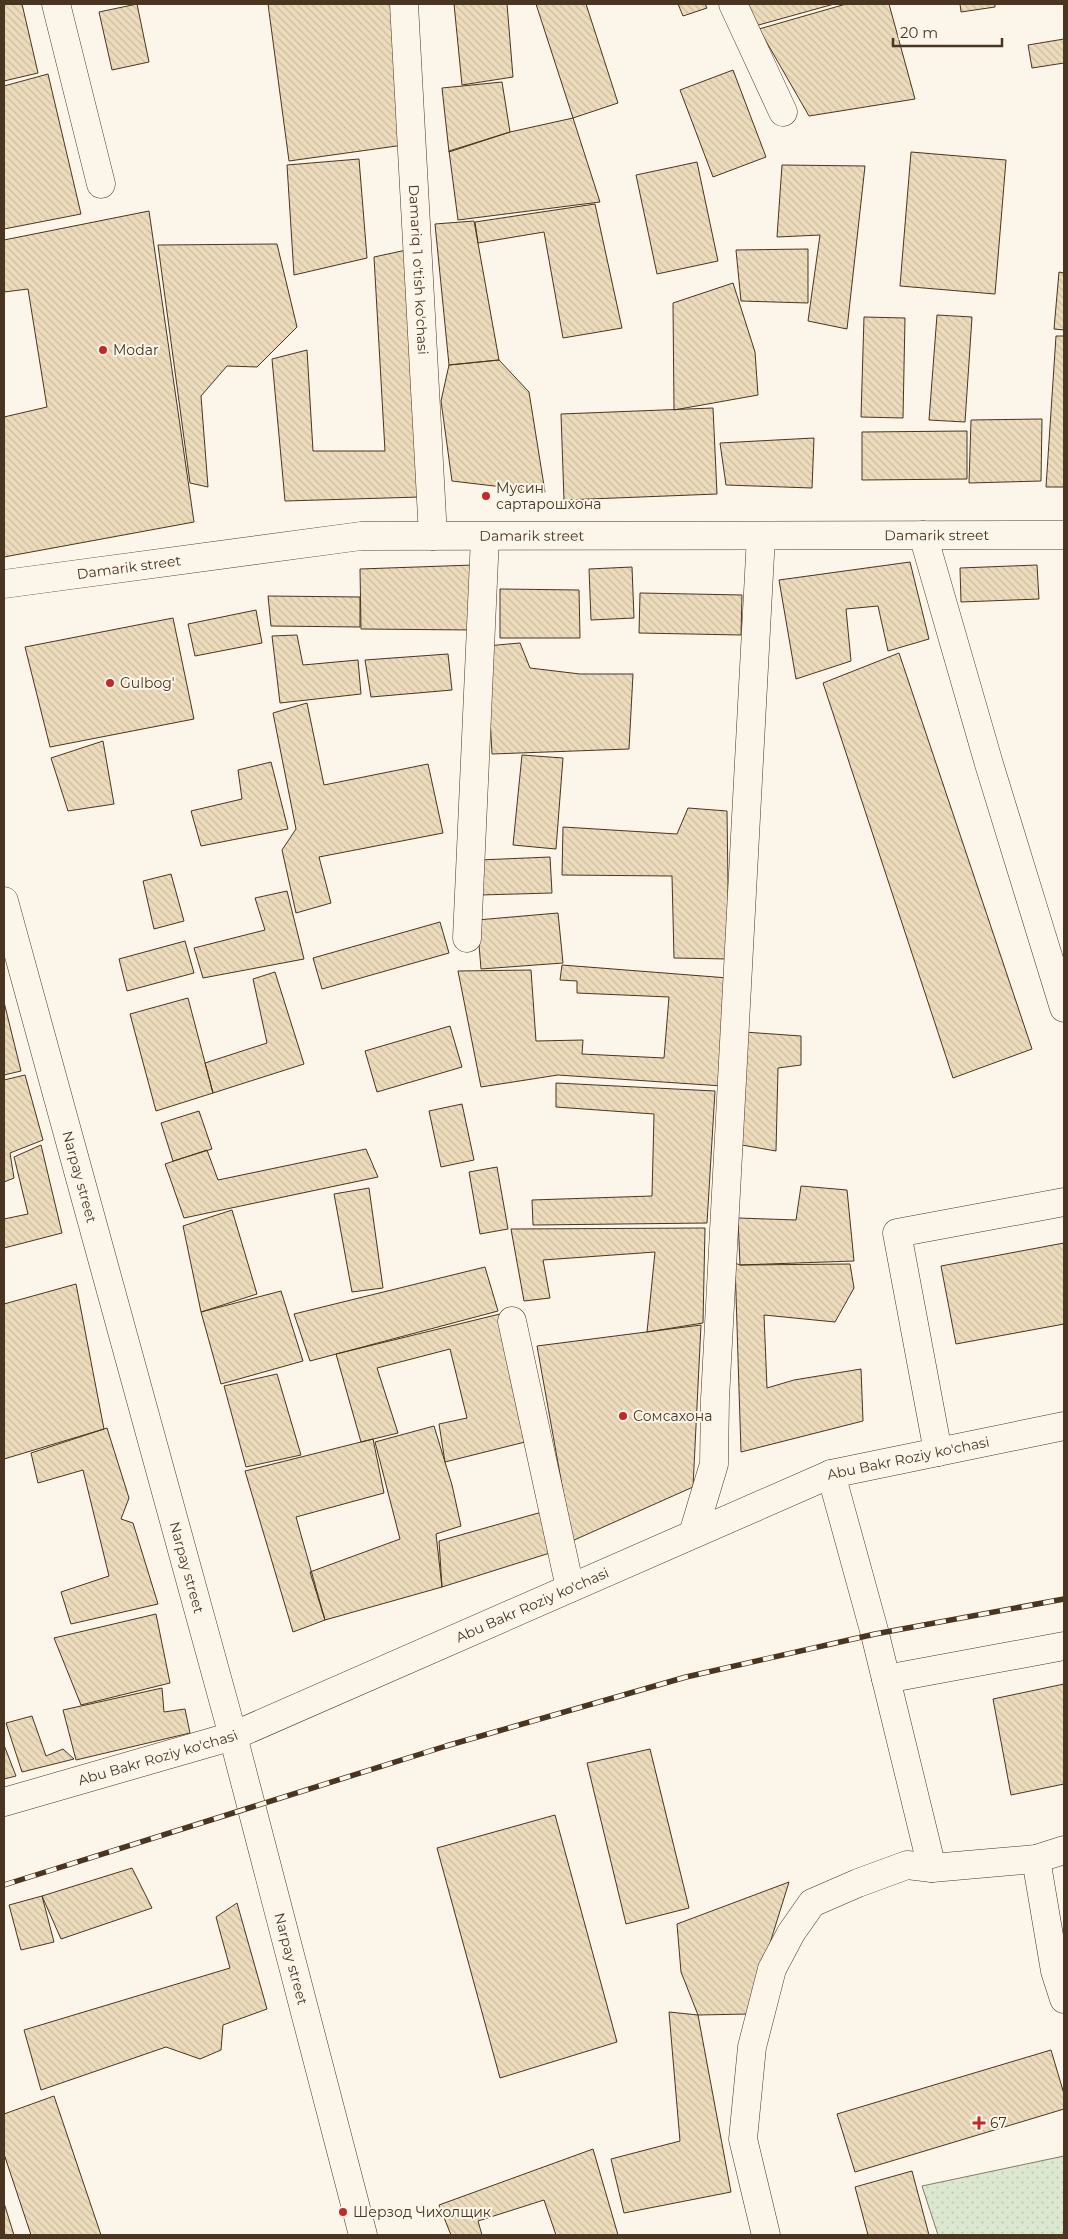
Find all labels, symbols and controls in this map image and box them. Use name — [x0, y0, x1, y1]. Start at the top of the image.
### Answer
scale bar — [893, 15, 1002, 47]
text: 20 m — [900, 23, 938, 42]
street label: Damariq 1 o'tish ko'chasi — [405, 184, 432, 355]
place label: Modar — [113, 341, 159, 359]
marker: Modar — [97, 344, 109, 356]
place label: Мусин сартарошхона — [496, 479, 601, 513]
marker: Мусин сартарошхона — [480, 490, 492, 502]
street label: Damarik street — [884, 526, 990, 544]
street label: Damarik street — [479, 527, 585, 545]
street label: Damarik street — [76, 551, 182, 583]
place label: Gulbog' — [120, 674, 175, 692]
marker: Gulbog' — [104, 677, 116, 689]
street label: Narpay street — [58, 1129, 101, 1225]
place label: Сомсахона — [633, 1407, 712, 1425]
marker: Сомсахона — [617, 1410, 629, 1422]
street label: Abu Bakr Roziy ko'chasi — [825, 1433, 991, 1484]
street label: Narpay street — [166, 1519, 208, 1616]
street label: Abu Bakr Roziy ko'chasi — [453, 1563, 612, 1646]
street label: Abu Bakr Roziy ko'chasi — [76, 1726, 241, 1789]
street label: Narpay street — [270, 1911, 312, 2007]
place label: 67 — [990, 2114, 1007, 2132]
marker: 67 — [972, 2116, 986, 2130]
place label: Шерзод Чихолщик — [353, 2203, 491, 2221]
marker: Шерзод Чихолщик — [337, 2206, 349, 2218]

